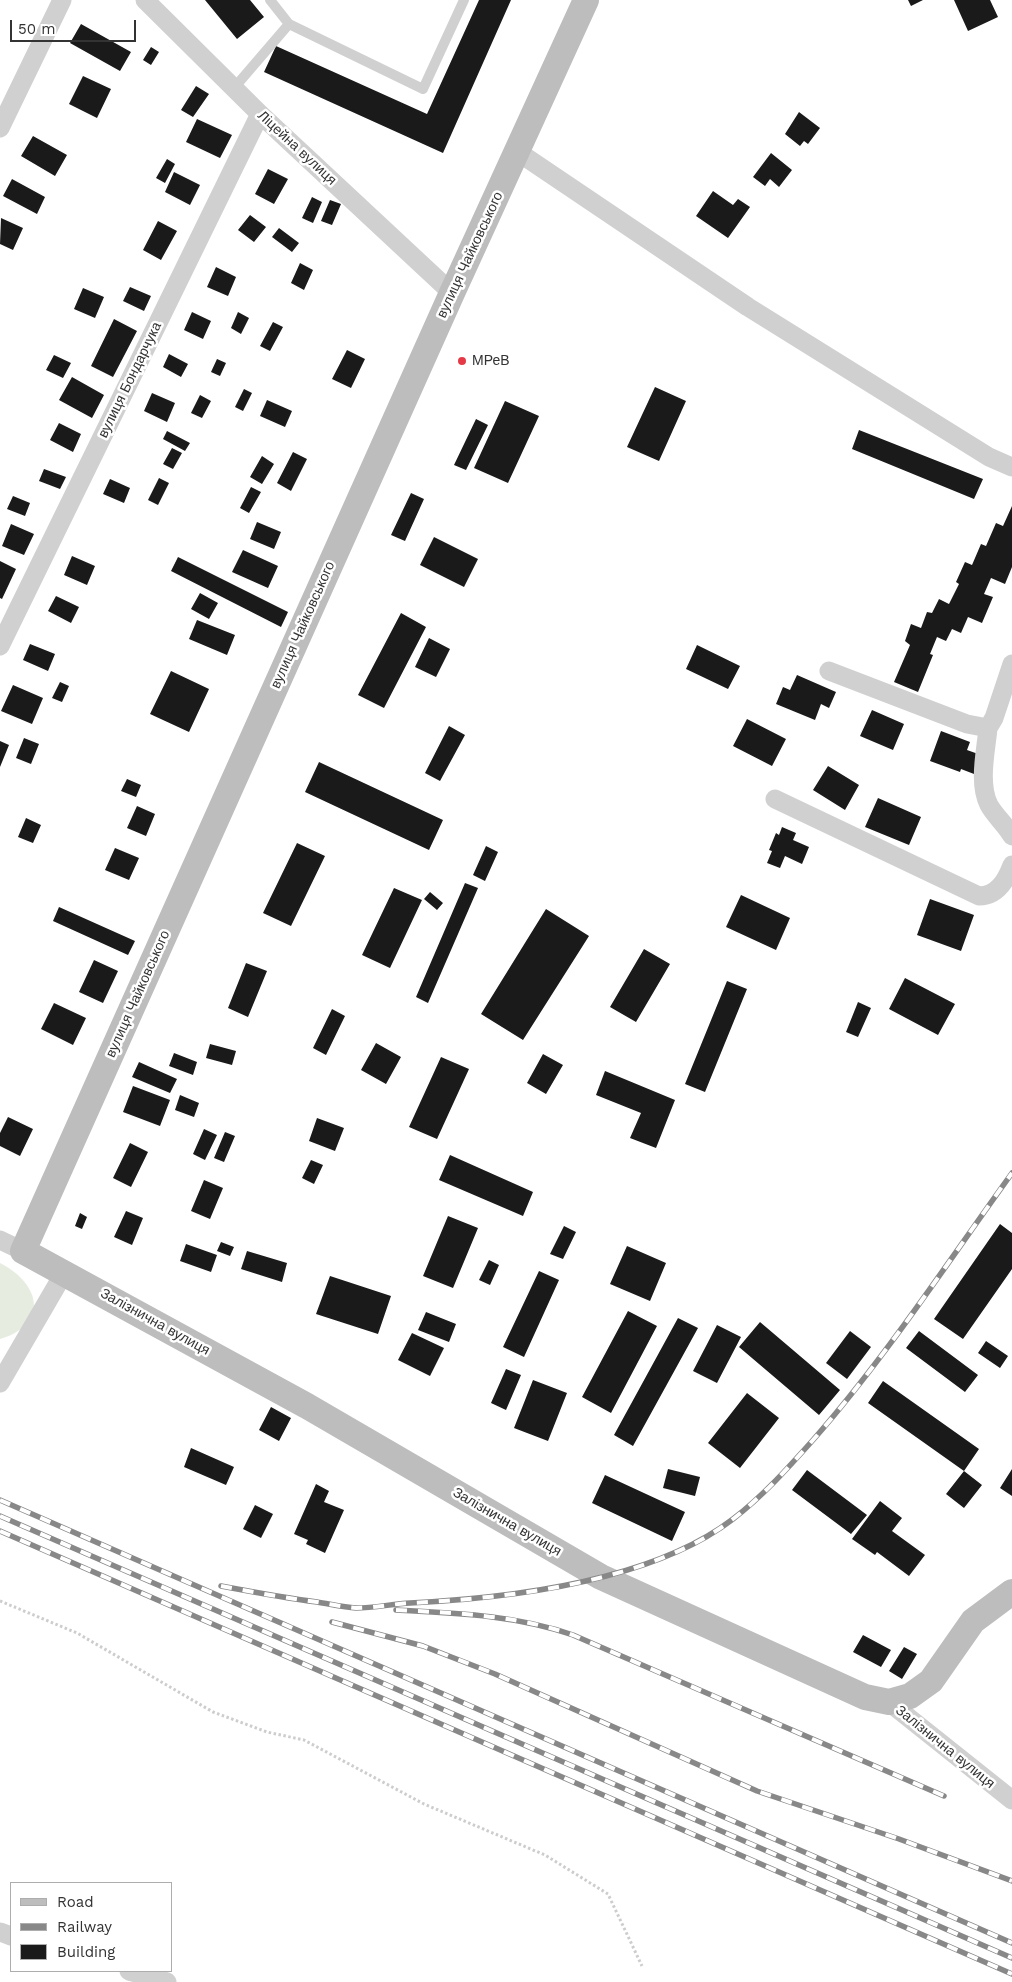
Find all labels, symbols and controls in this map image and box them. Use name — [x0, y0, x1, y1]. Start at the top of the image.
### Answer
scale bar — [12, 10, 139, 42]
text: 50 m — [18, 20, 55, 38]
street label: Ліцейна вулиця — [254, 107, 340, 189]
street label: вулиця Чайковського — [433, 189, 507, 321]
street label: вулиця Бондарчука — [95, 319, 165, 441]
place label: МРеВ — [472, 353, 510, 369]
marker: МРеВ — [456, 355, 468, 367]
street label: вулиця Чайковського — [267, 559, 339, 691]
street label: вулиця Чайковського — [102, 928, 174, 1060]
street label: Залізнична вулиця — [97, 1285, 213, 1359]
street label: Залізнична вулиця — [450, 1484, 564, 1560]
street label: Залізнична вулиця — [892, 1702, 998, 1792]
legend — [10, 1882, 172, 1972]
text: Road — [57, 1893, 94, 1911]
text: Railway — [57, 1918, 112, 1936]
text: Building — [57, 1943, 115, 1961]

